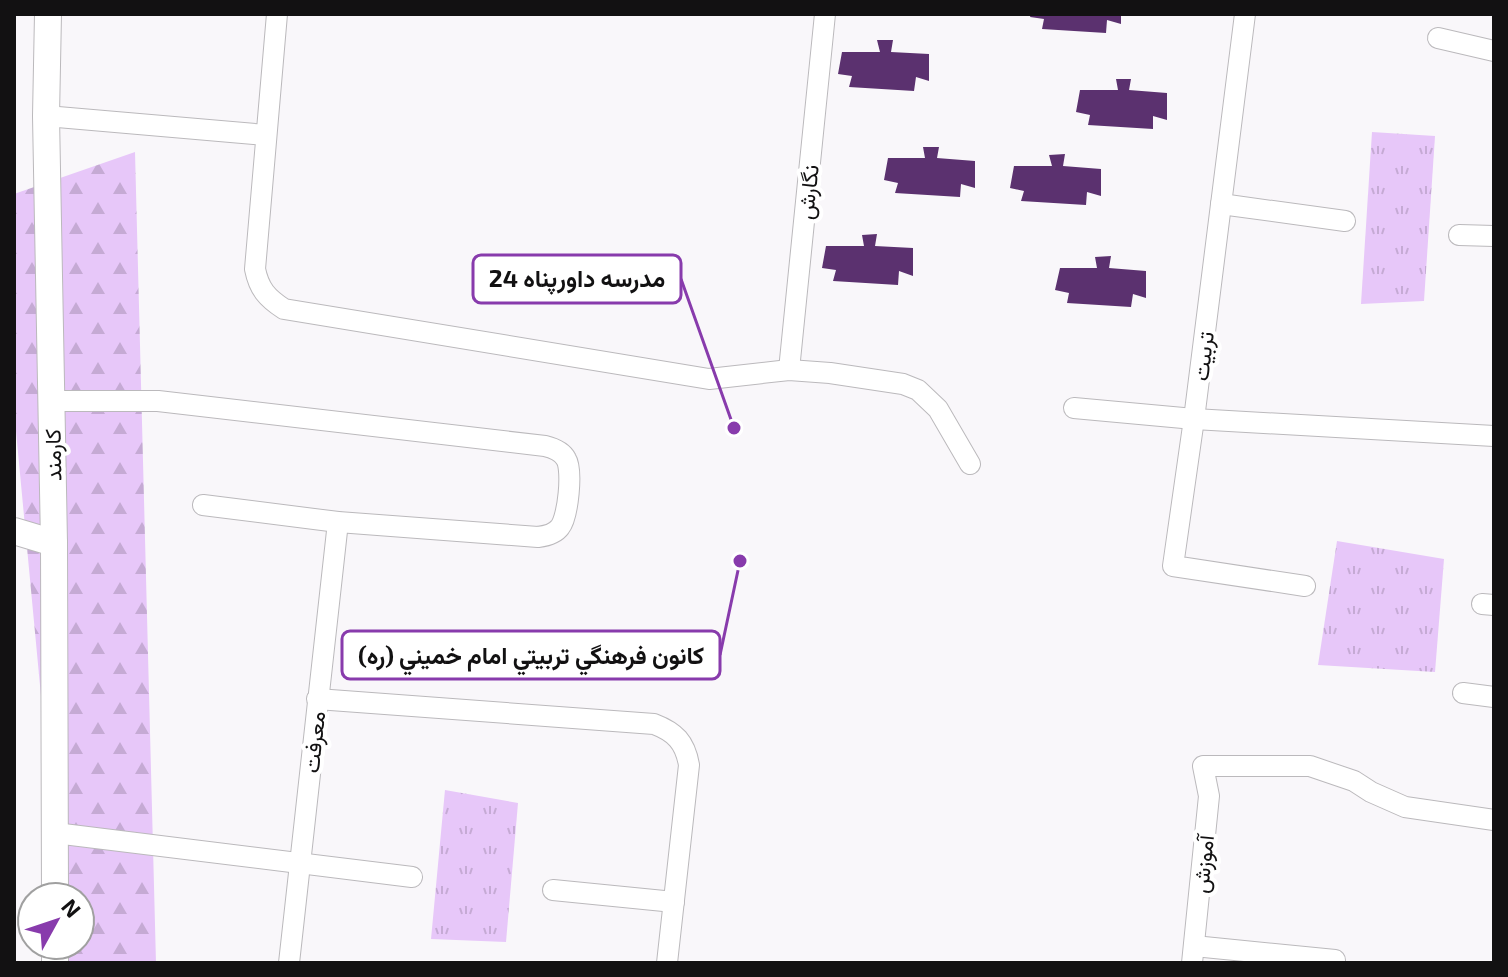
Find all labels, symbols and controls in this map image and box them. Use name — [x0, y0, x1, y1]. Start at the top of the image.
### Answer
street label: نگارش — [791, 163, 825, 221]
callout: مدرسه داورپناه 24 — [473, 255, 681, 303]
text: مدرسه داورپناه 24 — [489, 263, 665, 295]
street label: تربیت — [1186, 330, 1220, 382]
street label: کارمند — [39, 428, 67, 481]
callout: كانون فرهنگي تربيتي امام خميني (ره) — [342, 631, 720, 679]
text: كانون فرهنگي تربيتي امام خميني (ره) — [358, 640, 704, 676]
street label: معرفت — [297, 710, 331, 774]
street label: آموزش — [1186, 832, 1220, 895]
north arrow — [16, 881, 96, 961]
text: N — [57, 893, 87, 922]

